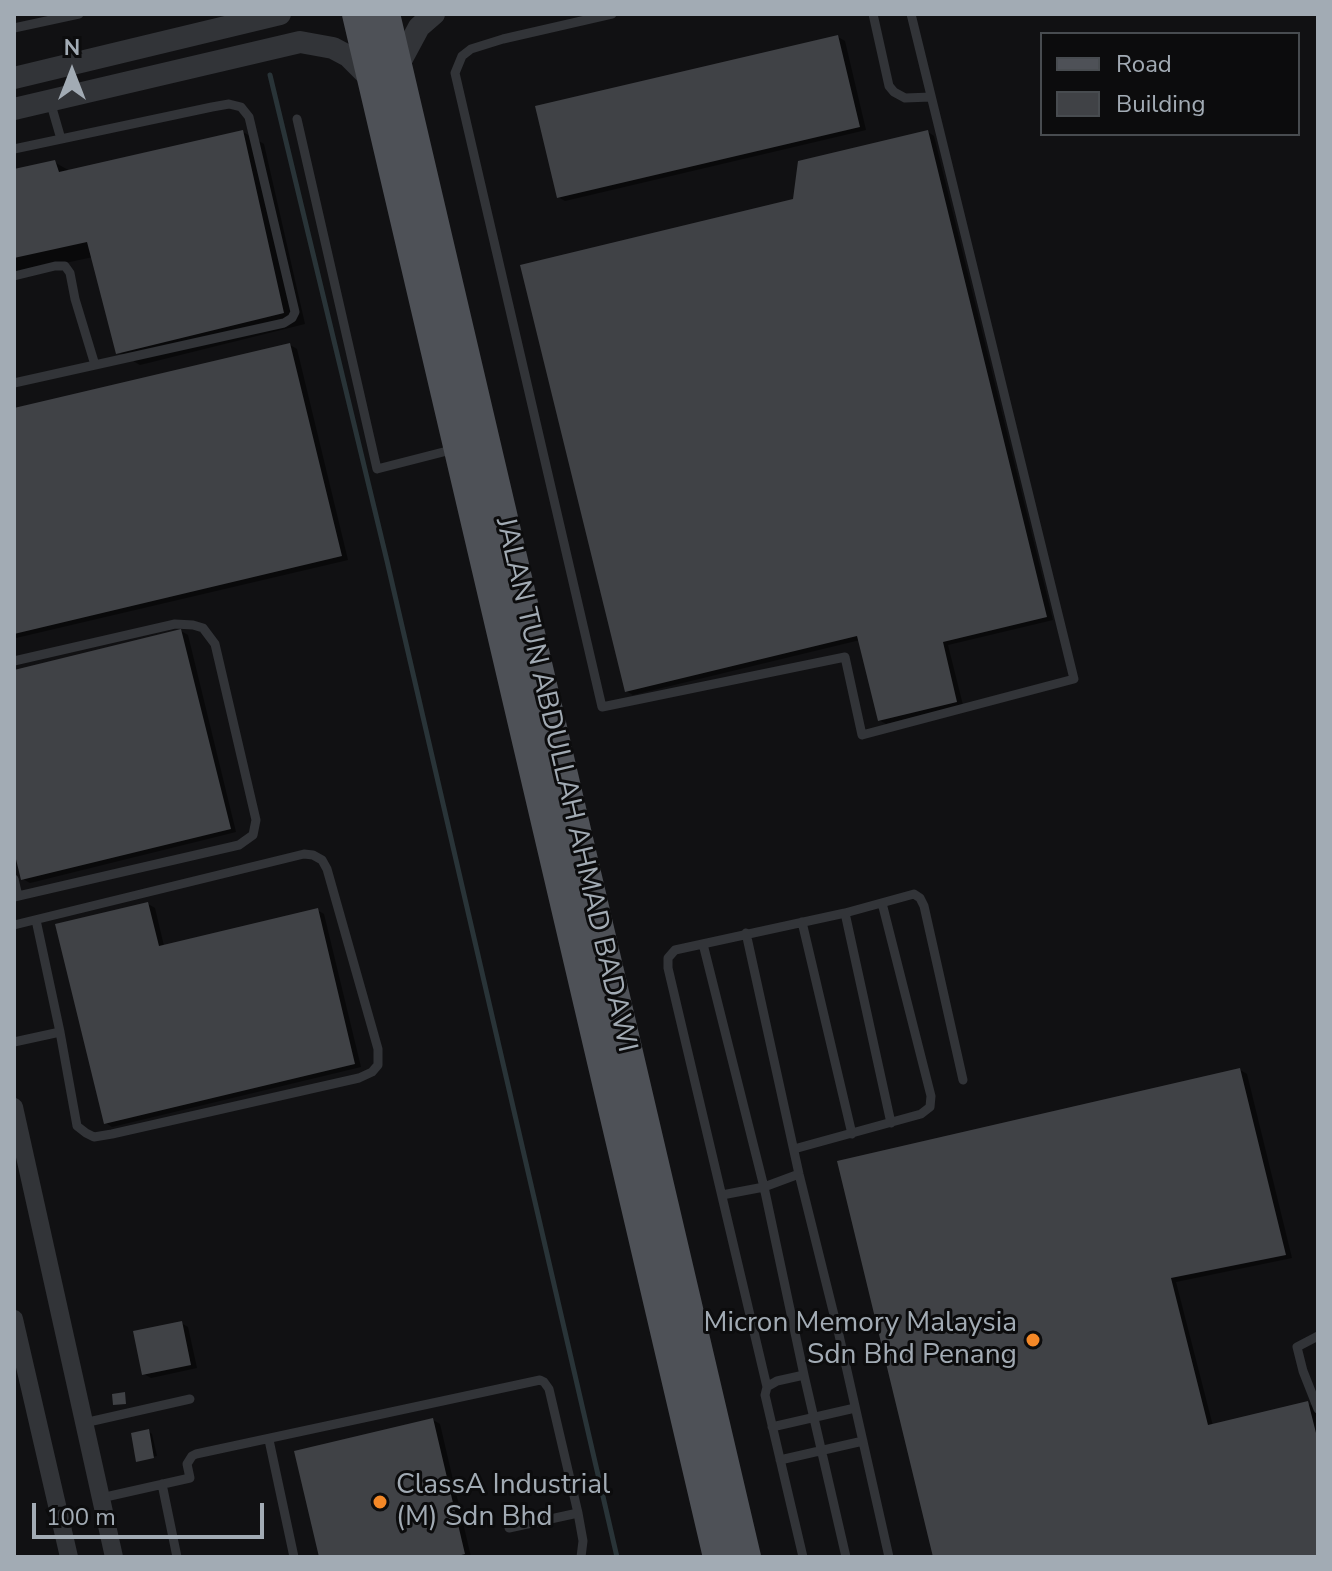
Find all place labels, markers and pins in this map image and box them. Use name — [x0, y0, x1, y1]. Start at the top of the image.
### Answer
place label: Micron Memory Malaysia Sdn Bhd Penang — [704, 1307, 1017, 1373]
marker: Micron Memory Malaysia Sdn Bhd Penang — [1024, 1331, 1042, 1349]
place label: ClassA Industrial (M) Sdn Bhd — [396, 1469, 610, 1535]
marker: ClassA Industrial (M) Sdn Bhd — [371, 1493, 389, 1511]

